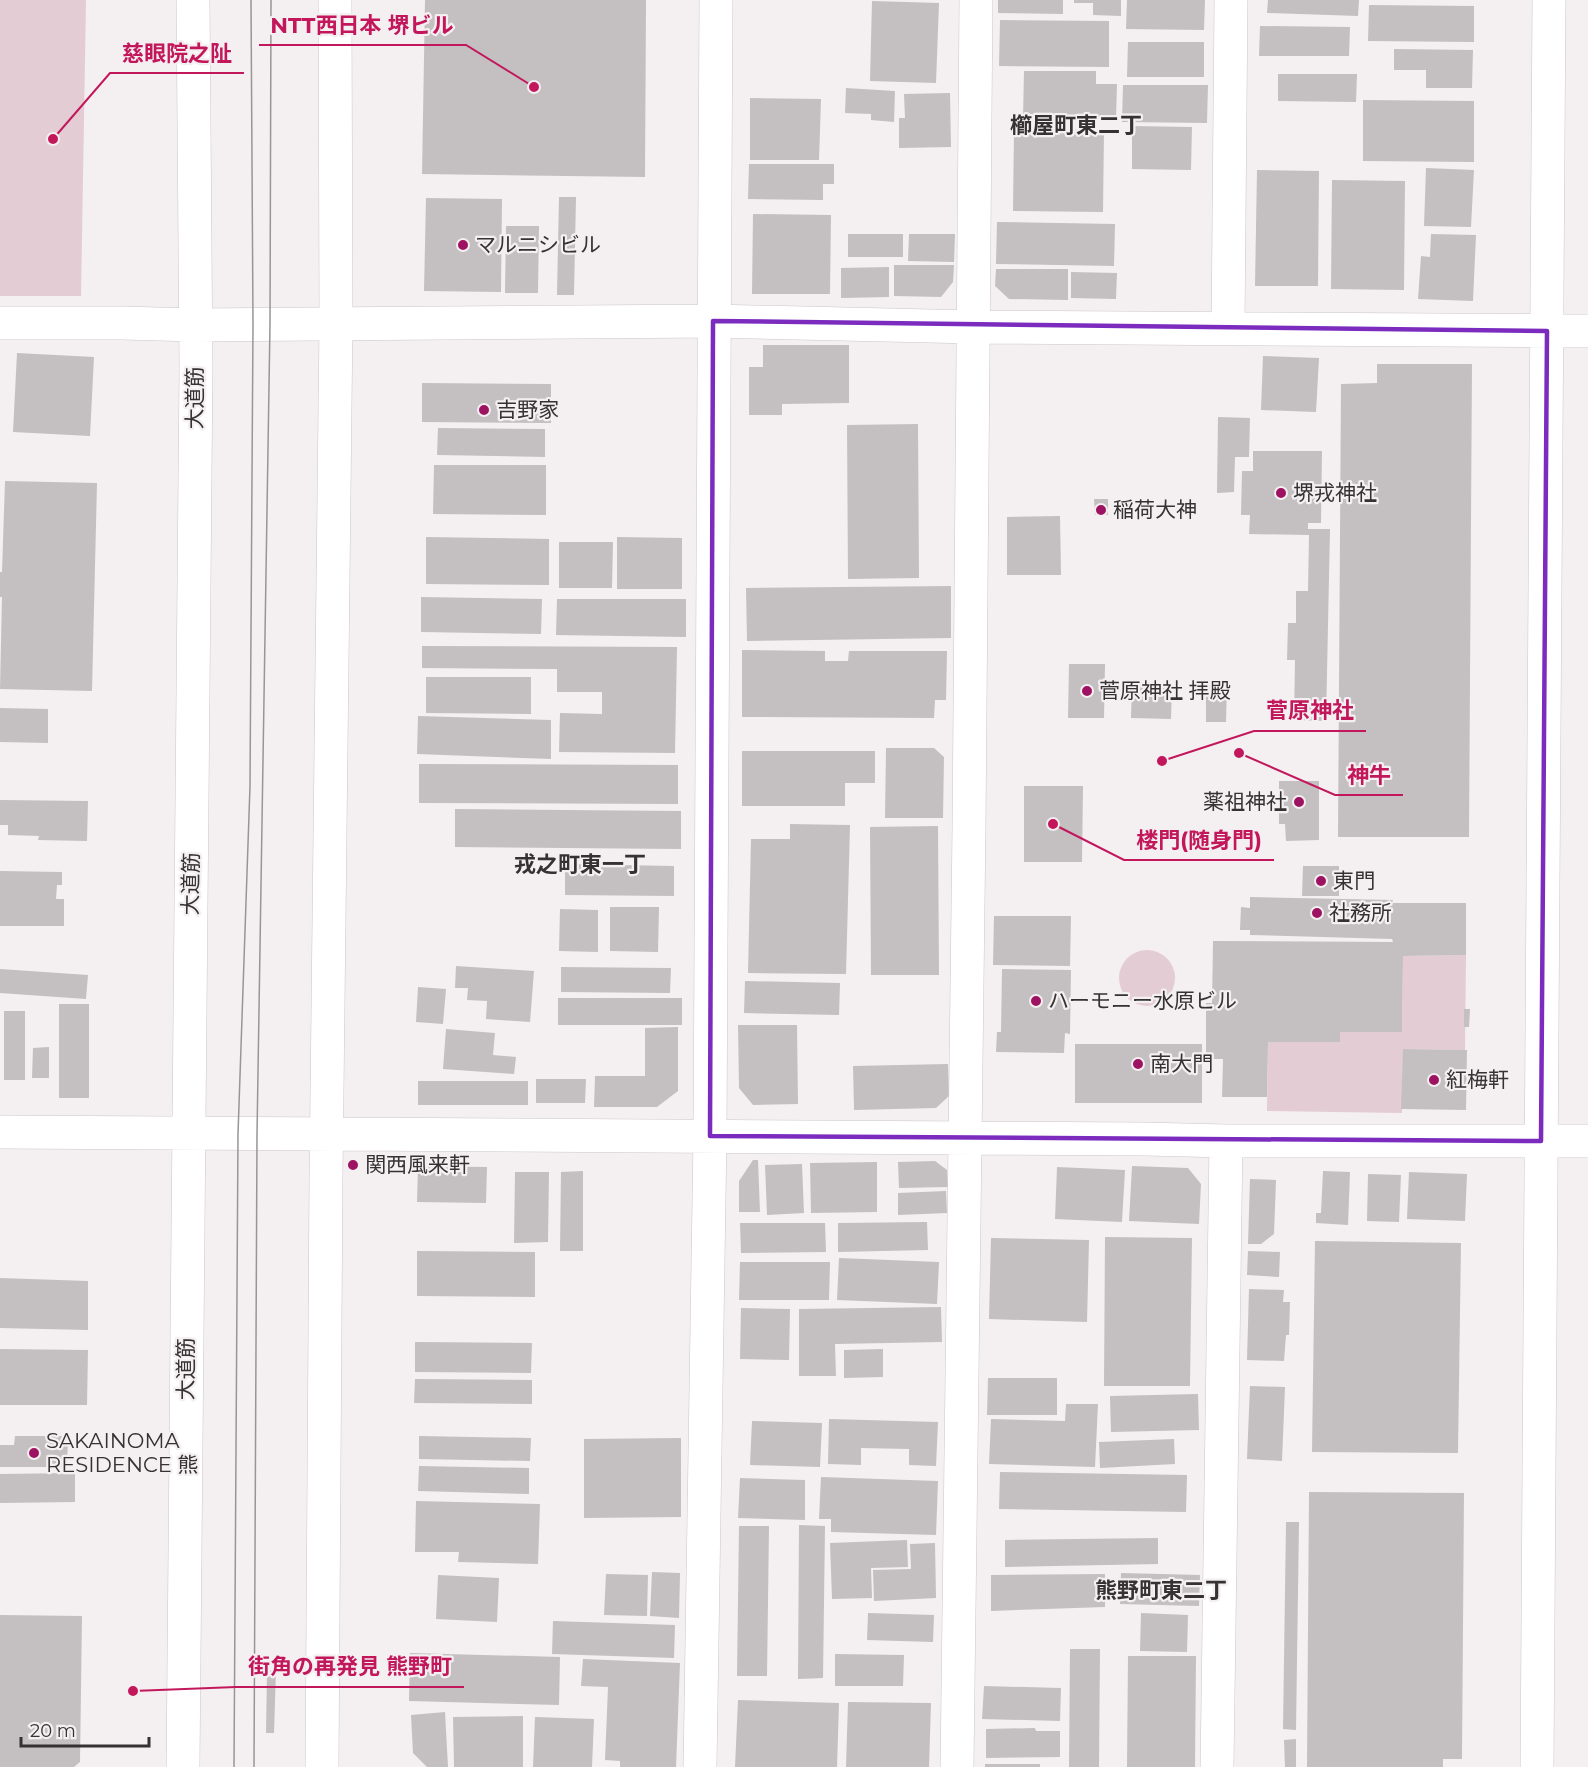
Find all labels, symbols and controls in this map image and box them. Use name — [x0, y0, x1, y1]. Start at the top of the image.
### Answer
callout: NTT西日本 堺ビル — [259, 5, 466, 45]
text: NTT西日本 堺ビル — [270, 12, 454, 39]
callout: 慈眼院之阯 — [110, 33, 244, 73]
text: 慈眼院之阯 — [122, 40, 232, 67]
district label: 櫛屋町東二丁 — [1010, 112, 1142, 139]
place label: マルニシビル — [475, 232, 601, 257]
marker: マルニシビル — [456, 238, 470, 252]
street label: 大道筋 — [182, 367, 207, 430]
place label: 吉野家 — [496, 397, 559, 422]
marker: 吉野家 — [477, 403, 491, 417]
place label: 堺戎神社 — [1293, 480, 1377, 505]
marker: 堺戎神社 — [1274, 486, 1288, 500]
place label: 稲荷大神 — [1113, 497, 1197, 522]
marker: 稲荷大神 — [1094, 503, 1108, 517]
place label: 菅原神社 拝殿 — [1099, 678, 1231, 703]
marker: 菅原神社 拝殿 — [1080, 684, 1094, 698]
callout: 菅原神社 — [1254, 691, 1366, 731]
text: 菅原神社 — [1266, 697, 1354, 724]
callout: 神牛 — [1335, 755, 1403, 795]
text: 神牛 — [1347, 762, 1391, 789]
place label: 薬祖神社 — [1203, 789, 1287, 814]
marker: 薬祖神社 — [1292, 795, 1306, 809]
callout: 楼門(随身門) — [1124, 820, 1274, 860]
text: 楼門(随身門) — [1136, 827, 1262, 854]
district label: 戎之町東一丁 — [514, 851, 646, 878]
street label: 大道筋 — [177, 852, 204, 916]
place label: 東門 — [1333, 868, 1375, 893]
marker: 東門 — [1314, 874, 1328, 888]
place label: 社務所 — [1329, 900, 1392, 925]
marker: 社務所 — [1310, 906, 1324, 920]
place label: ハーモニー水原ビル — [1048, 988, 1237, 1013]
marker: ハーモニー水原ビル — [1029, 994, 1043, 1008]
place label: 南大門 — [1150, 1051, 1213, 1076]
marker: 南大門 — [1131, 1057, 1145, 1071]
place label: 紅梅軒 — [1446, 1067, 1509, 1092]
marker: 紅梅軒 — [1427, 1073, 1441, 1087]
place label: 関西風来軒 — [365, 1152, 470, 1177]
marker: 関西風来軒 — [346, 1158, 360, 1172]
street label: 大道筋 — [173, 1338, 198, 1401]
place label: SAKAINOMA RESIDENCE 熊 — [46, 1428, 198, 1477]
marker: SAKAINOMA RESIDENCE 熊 — [27, 1446, 41, 1460]
district label: 熊野町東二丁 — [1095, 1577, 1227, 1604]
callout: 街角の再発見 熊野町 — [236, 1647, 464, 1687]
text: 街角の再発見 熊野町 — [248, 1653, 452, 1680]
scale bar — [21, 1710, 148, 1748]
text: 20 m — [30, 1720, 76, 1742]

